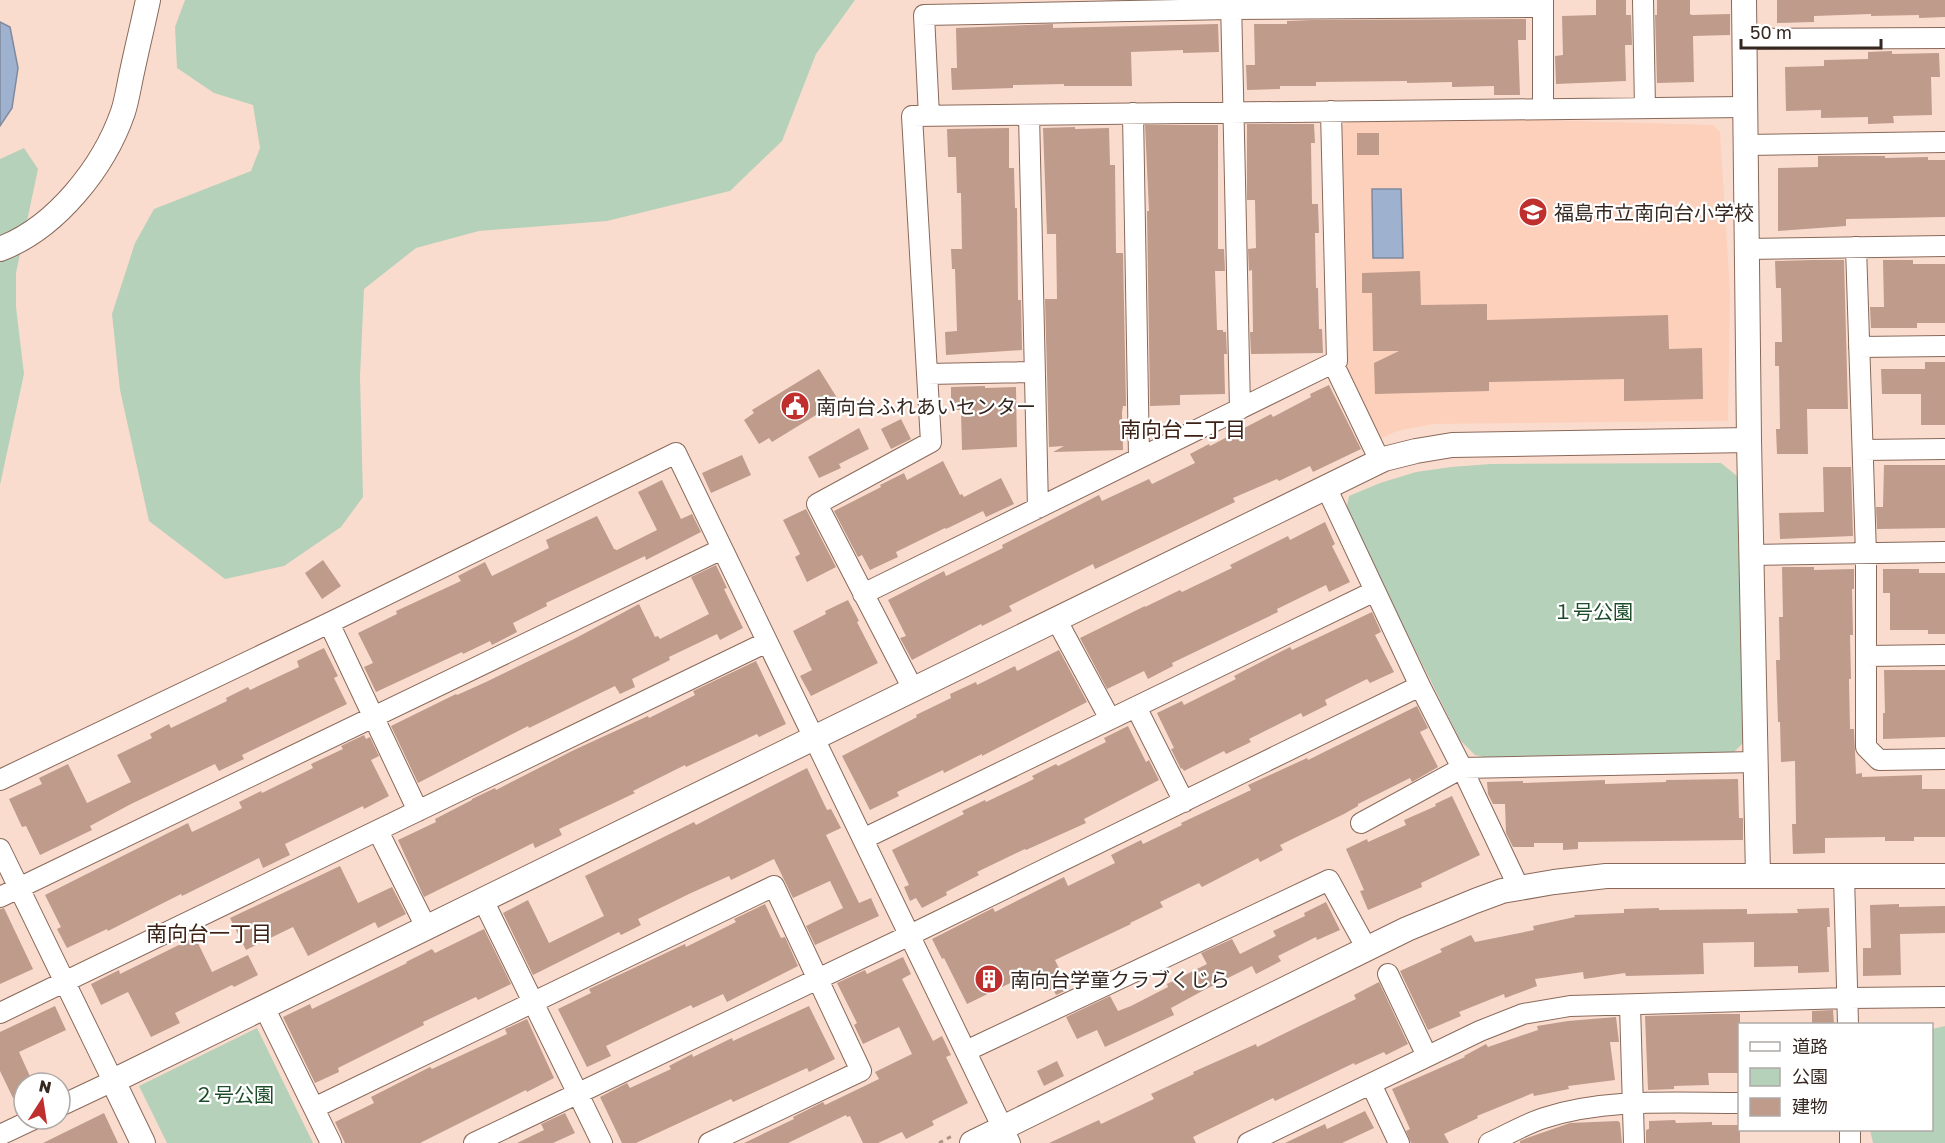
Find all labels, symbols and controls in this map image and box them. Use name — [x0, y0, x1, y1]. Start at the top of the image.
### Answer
scale bar — [1741, 12, 1880, 50]
text: 50 m — [1750, 21, 1792, 43]
school or university icon: 福島市立南向台小学校 — [1517, 196, 1549, 228]
place label: 福島市立南向台小学校 — [1554, 200, 1754, 224]
public building icon: 南向台ふれあいセンター — [779, 390, 811, 422]
place label: 南向台ふれあいセンター — [816, 394, 1036, 418]
district label: 南向台二丁目 — [1120, 416, 1246, 442]
park label: １号公園 — [1553, 599, 1633, 623]
district label: 南向台一丁目 — [146, 920, 272, 946]
building icon: 南向台学童クラブくじら — [973, 963, 1005, 995]
place label: 南向台学童クラブくじら — [1010, 967, 1230, 991]
legend — [1738, 1023, 1933, 1131]
text: 道路 — [1792, 1035, 1828, 1057]
text: 公園 — [1792, 1065, 1828, 1087]
north arrow — [12, 1071, 72, 1131]
text: N — [37, 1075, 53, 1097]
park label: ２号公園 — [194, 1082, 274, 1106]
text: 建物 — [1792, 1095, 1828, 1117]

